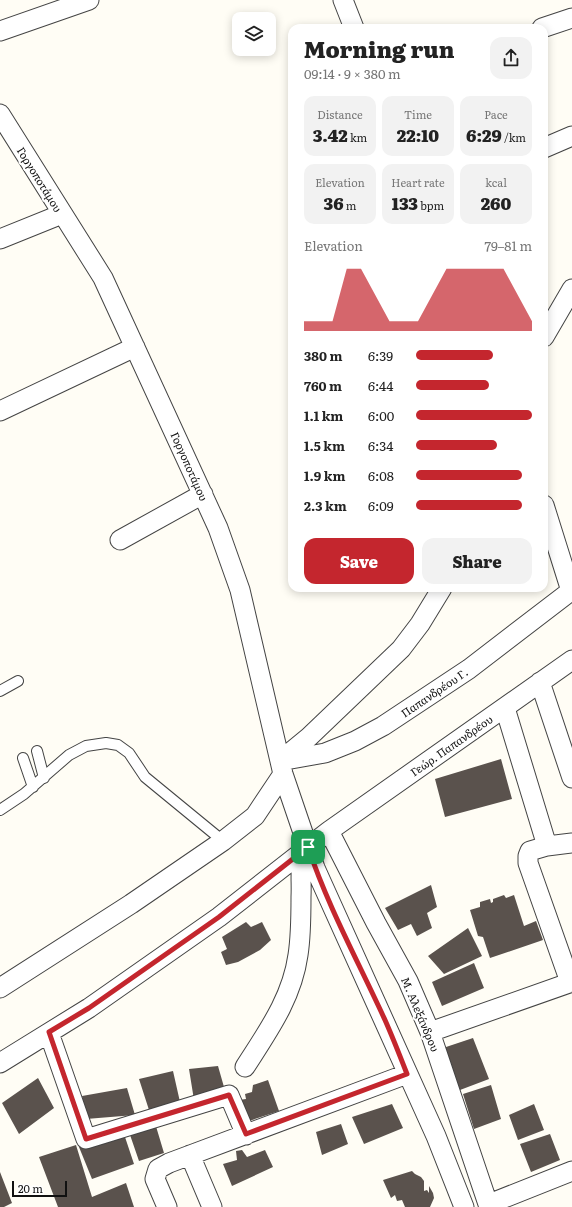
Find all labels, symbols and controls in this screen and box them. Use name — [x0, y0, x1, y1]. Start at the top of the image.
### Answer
map controls — [232, 12, 276, 56]
button: layers — [232, 12, 276, 56]
text: Morning run — [304, 32, 454, 65]
button: share — [490, 37, 532, 79]
text: 09:14 · 9 × 380 m — [304, 64, 401, 83]
text: Distance — [317, 106, 363, 122]
text: Time — [404, 106, 432, 122]
text: Pace — [484, 106, 508, 122]
text: 3.42 — [313, 122, 348, 147]
text: 22:10 — [397, 122, 439, 147]
text: 6:29 — [466, 122, 502, 147]
text: km — [348, 129, 367, 145]
text: /km — [502, 129, 526, 145]
street label: Γοργοποτάμου — [14, 143, 66, 215]
text: Elevation — [315, 174, 365, 190]
text: Heart rate — [391, 174, 445, 190]
text: kcal — [485, 174, 507, 190]
text: 36 — [324, 190, 344, 215]
text: 133 — [392, 190, 418, 215]
text: 260 — [481, 190, 511, 215]
text: m — [344, 197, 356, 213]
text: bpm — [418, 197, 444, 213]
text: Elevation — [304, 236, 363, 255]
text: 79–81 m — [484, 236, 532, 255]
text: 380 m — [304, 346, 342, 365]
text: 6:39 — [368, 346, 393, 365]
text: 760 m — [304, 376, 342, 395]
text: 6:44 — [368, 376, 393, 395]
text: 1.1 km — [304, 406, 343, 425]
text: 6:00 — [368, 406, 394, 425]
street label: Γοργοποτάμου — [168, 429, 212, 503]
text: 1.5 km — [304, 436, 345, 455]
text: 6:34 — [368, 436, 393, 455]
text: 1.9 km — [304, 466, 345, 485]
text: 6:08 — [368, 466, 394, 485]
text: 2.3 km — [304, 496, 347, 515]
text: 6:09 — [368, 496, 394, 515]
button: Save — [304, 538, 414, 584]
button: Share — [422, 538, 532, 584]
street label: Παπανδρέου Γ. — [397, 664, 471, 720]
street label: Γεώρ. Παπανδρέου — [407, 711, 495, 779]
pin — [291, 830, 325, 864]
icon: arrive — [297, 836, 319, 858]
street label: Μ. Αλεξάνδρου — [398, 974, 444, 1054]
scale bar — [12, 1179, 67, 1198]
text: 20 m — [18, 1180, 43, 1196]

